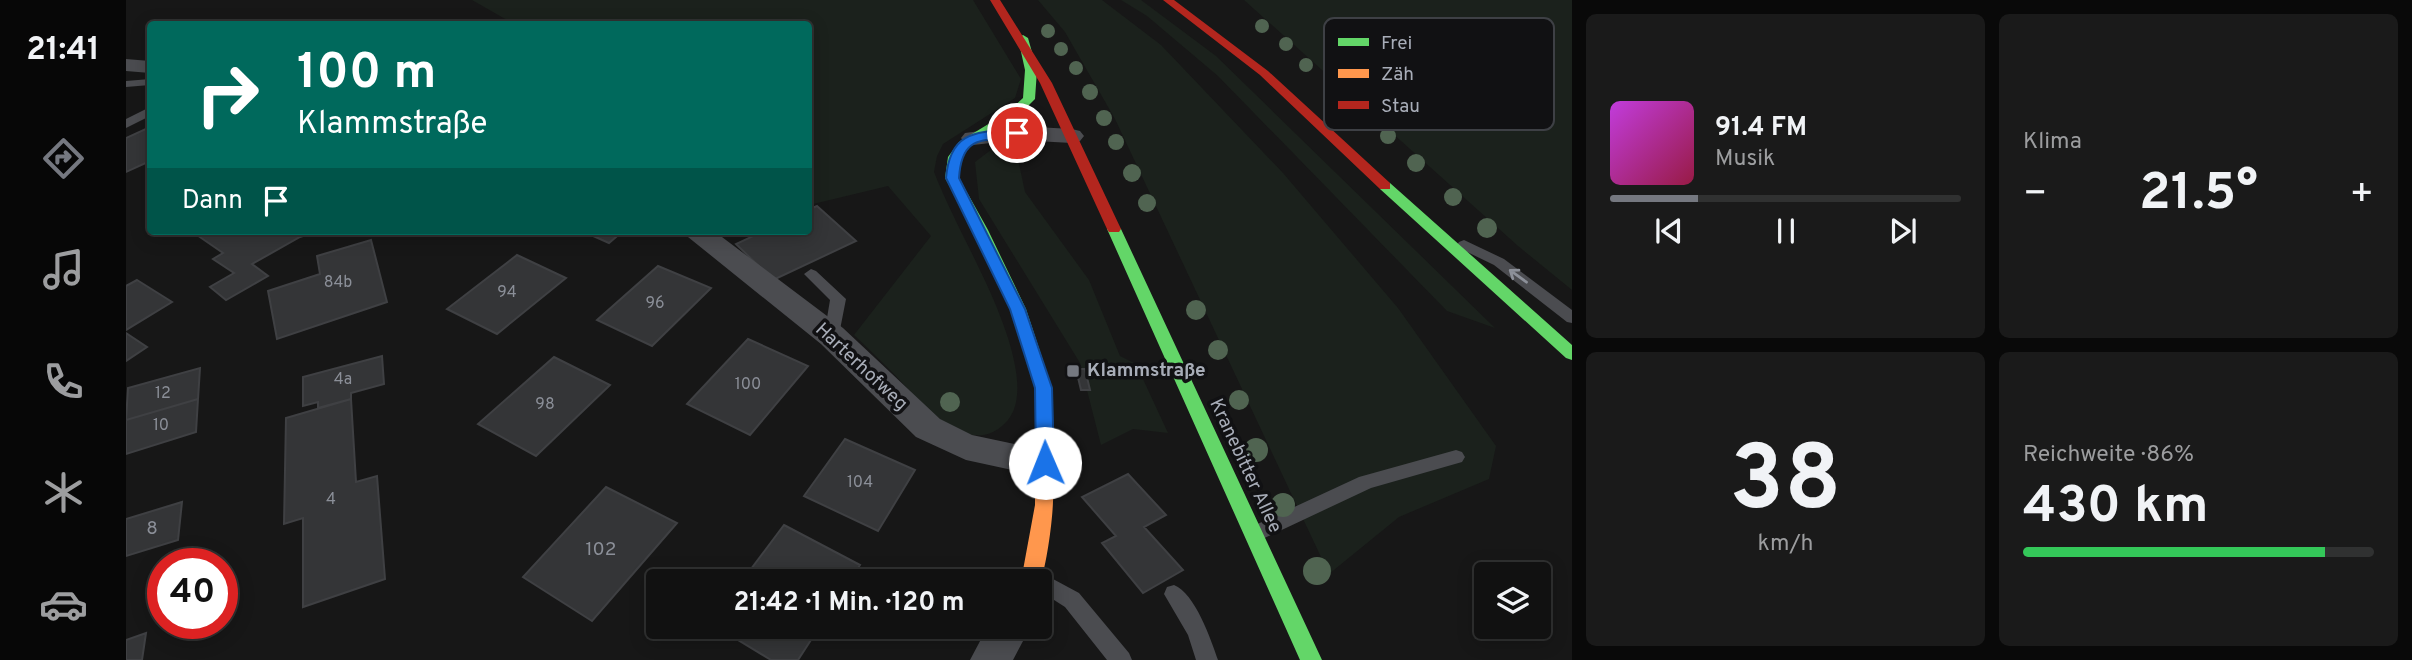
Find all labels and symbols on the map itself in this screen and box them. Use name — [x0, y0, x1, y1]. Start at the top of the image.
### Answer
legend — [1324, 18, 1554, 130]
text: Frei — [1381, 32, 1412, 56]
text: Zäh — [1381, 63, 1414, 87]
text: Stau — [1381, 95, 1420, 119]
pin — [987, 103, 1047, 163]
one-way arrow — [1509, 269, 1528, 283]
house number: 84b — [324, 273, 352, 293]
house number: 94 — [497, 283, 517, 303]
house number: 96 — [645, 294, 665, 314]
street label: Harterhofweg — [810, 318, 912, 416]
place label: Klammstraße — [1087, 359, 1206, 383]
marker: Klammstraße — [1065, 363, 1081, 379]
house number: 4a — [334, 370, 352, 390]
house number: 100 — [735, 375, 761, 395]
house number: 12 — [155, 384, 171, 404]
house number: 98 — [535, 395, 555, 415]
street label: Kranebitter Allee — [1203, 395, 1287, 537]
house number: 10 — [153, 416, 169, 436]
position arrow — [1008, 426, 1082, 500]
house number: 104 — [847, 473, 873, 493]
house number: 4 — [326, 490, 336, 510]
house number: 8 — [146, 517, 158, 541]
house number: 102 — [586, 538, 616, 562]
speed limit sign: 40 — [147, 548, 238, 639]

